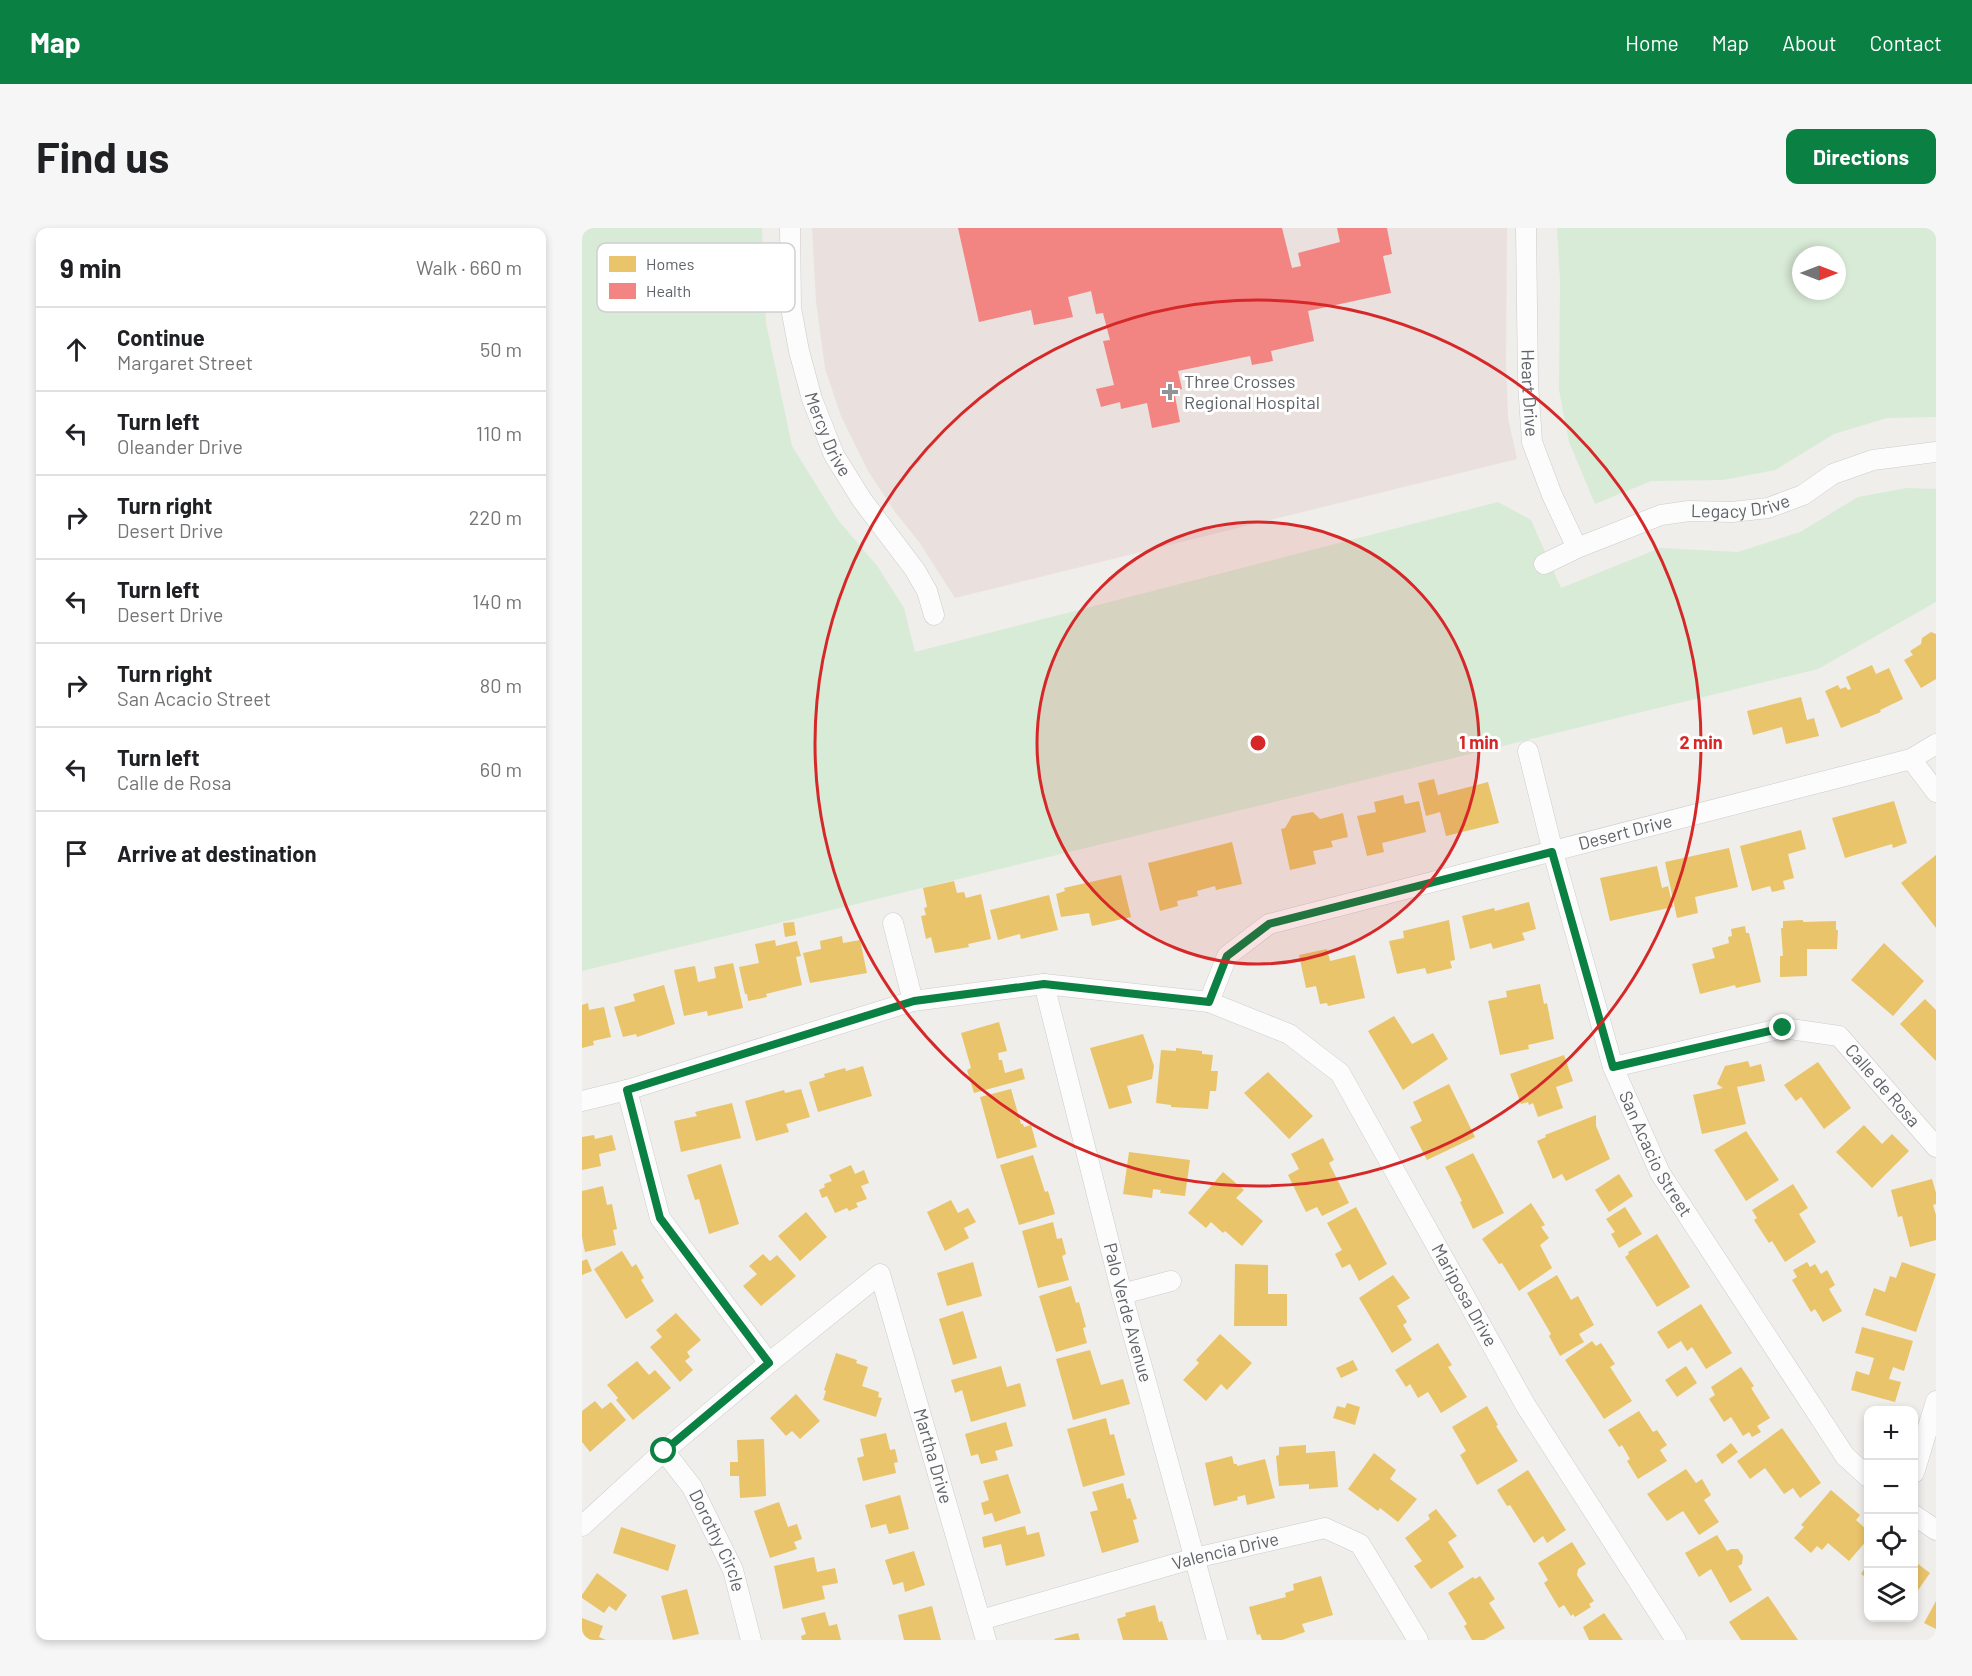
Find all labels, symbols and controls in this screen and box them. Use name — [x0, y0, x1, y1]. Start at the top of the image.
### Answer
text: Map — [30, 25, 81, 59]
text: Home — [1625, 30, 1679, 55]
text: Map — [1712, 30, 1749, 55]
text: About — [1782, 30, 1837, 55]
text: Contact — [1870, 30, 1942, 55]
button: Directions — [1786, 129, 1936, 184]
text: Find us — [36, 131, 169, 181]
legend — [597, 243, 795, 312]
north arrow — [1792, 246, 1846, 300]
text: 9 min — [60, 252, 122, 283]
text: Homes — [646, 254, 694, 273]
text: Walk · 660 m — [416, 255, 522, 279]
text: Health — [646, 281, 691, 300]
text: Continue — [117, 324, 205, 350]
icon: ahead — [60, 333, 93, 366]
text: 50 m — [480, 337, 522, 361]
street label: Heart Drive — [1518, 349, 1544, 437]
text: Margaret Street — [117, 350, 253, 374]
place label: Three Crosses Regional Hospital — [1184, 370, 1320, 413]
marker: Three Crosses Regional Hospital — [1161, 383, 1179, 401]
street label: Mercy Drive — [801, 389, 857, 480]
text: Turn left — [117, 408, 200, 434]
icon: left — [60, 417, 93, 450]
text: 110 m — [476, 421, 522, 445]
text: Oleander Drive — [117, 434, 243, 458]
street label: Legacy Drive — [1691, 489, 1793, 522]
text: Turn right — [117, 492, 212, 518]
icon: right — [60, 501, 93, 534]
text: 220 m — [469, 505, 522, 529]
text: Desert Drive — [117, 518, 224, 542]
text: Turn left — [117, 576, 200, 602]
icon: left — [60, 585, 93, 618]
text: 140 m — [472, 589, 522, 613]
text: Desert Drive — [117, 602, 224, 626]
text: Turn right — [117, 660, 212, 686]
icon: right — [60, 669, 93, 702]
text: 80 m — [480, 673, 522, 697]
text: San Acacio Street — [117, 686, 271, 710]
text: 1 min — [1459, 731, 1499, 753]
text: 2 min — [1679, 731, 1723, 753]
centre of rings — [1248, 733, 1268, 753]
text: Turn left — [117, 744, 200, 770]
icon: left — [60, 753, 93, 786]
text: 60 m — [480, 757, 522, 781]
text: Calle de Rosa — [117, 770, 232, 794]
street label: Desert Drive — [1576, 809, 1674, 854]
icon: arrive — [60, 837, 93, 870]
text: Arrive at destination — [117, 840, 316, 866]
route end — [1769, 1014, 1795, 1040]
street label: Calle de Rosa — [1841, 1039, 1925, 1131]
street label: San Acacio Street — [1615, 1087, 1698, 1221]
street label: Mariposa Drive — [1428, 1239, 1503, 1350]
street label: Palo Verde Avenue — [1100, 1240, 1158, 1384]
street label: Martha Drive — [909, 1406, 958, 1506]
map controls — [1864, 1406, 1918, 1622]
button: + — [1864, 1406, 1918, 1460]
route start — [650, 1437, 676, 1463]
button: − — [1864, 1460, 1918, 1514]
street label: Dorothy Circle — [685, 1486, 750, 1594]
button: locate — [1864, 1514, 1918, 1568]
street label: Valencia Drive — [1169, 1527, 1281, 1574]
button: layers — [1864, 1568, 1918, 1622]

